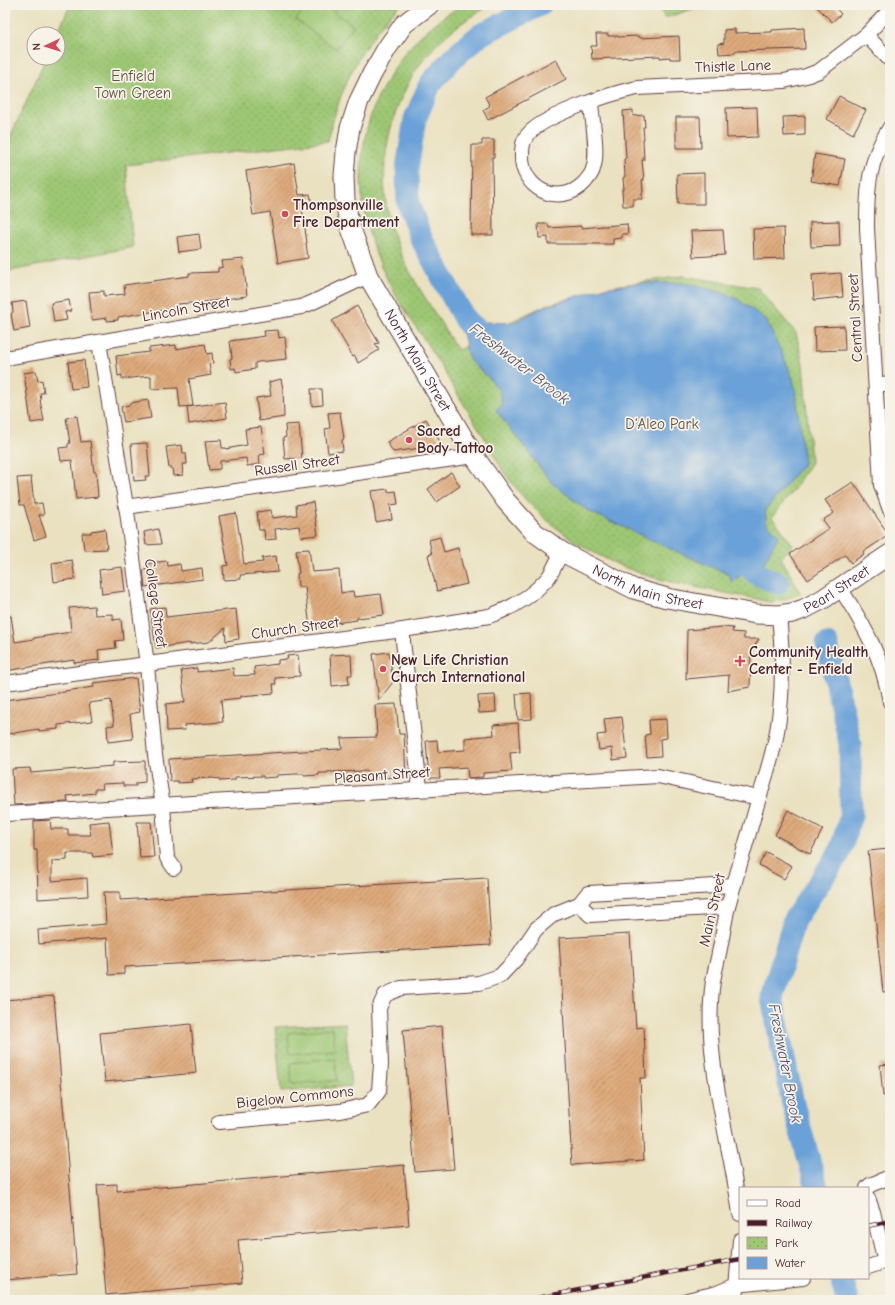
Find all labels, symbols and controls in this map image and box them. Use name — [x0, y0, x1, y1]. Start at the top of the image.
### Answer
north arrow — [26, 26, 66, 66]
text: N — [30, 43, 43, 51]
street label: Thistle Lane — [694, 56, 772, 76]
park label: Enfield Town Green — [95, 67, 171, 102]
place label: Thompsonville Fire Department — [293, 196, 400, 231]
marker: Thompsonville Fire Department — [280, 209, 290, 219]
street label: Central Street — [844, 273, 866, 363]
street label: Lincoln Street — [141, 292, 232, 326]
street label: North Main Street — [380, 306, 455, 415]
water label: Freshwater Brook — [466, 319, 573, 408]
park label: D'Aleo Park — [625, 415, 700, 433]
place label: Sacred Body Tattoo — [417, 422, 493, 457]
marker: Sacred Body Tattoo — [404, 435, 414, 445]
street label: Russell Street — [253, 450, 341, 480]
street label: College Street — [141, 558, 171, 649]
street label: North Main Street — [589, 560, 705, 613]
street label: Pearl Street — [800, 561, 873, 617]
street label: Church Street — [250, 613, 341, 643]
place label: Community Health Center - Enfield — [749, 643, 868, 678]
place label: New Life Christian Church International — [391, 651, 525, 686]
marker: Community Health Center - Enfield — [734, 655, 746, 667]
marker: New Life Christian Church International — [378, 664, 388, 674]
street label: Pleasant Street — [333, 763, 431, 787]
street label: Main Street — [695, 871, 729, 948]
water label: Freshwater Brook — [765, 1002, 805, 1125]
street label: Bigelow Commons — [236, 1082, 354, 1112]
legend — [739, 1187, 869, 1279]
text: Road — [775, 1196, 801, 1210]
text: Railway — [775, 1216, 813, 1230]
text: Park — [775, 1236, 798, 1250]
text: Water — [775, 1256, 805, 1270]

